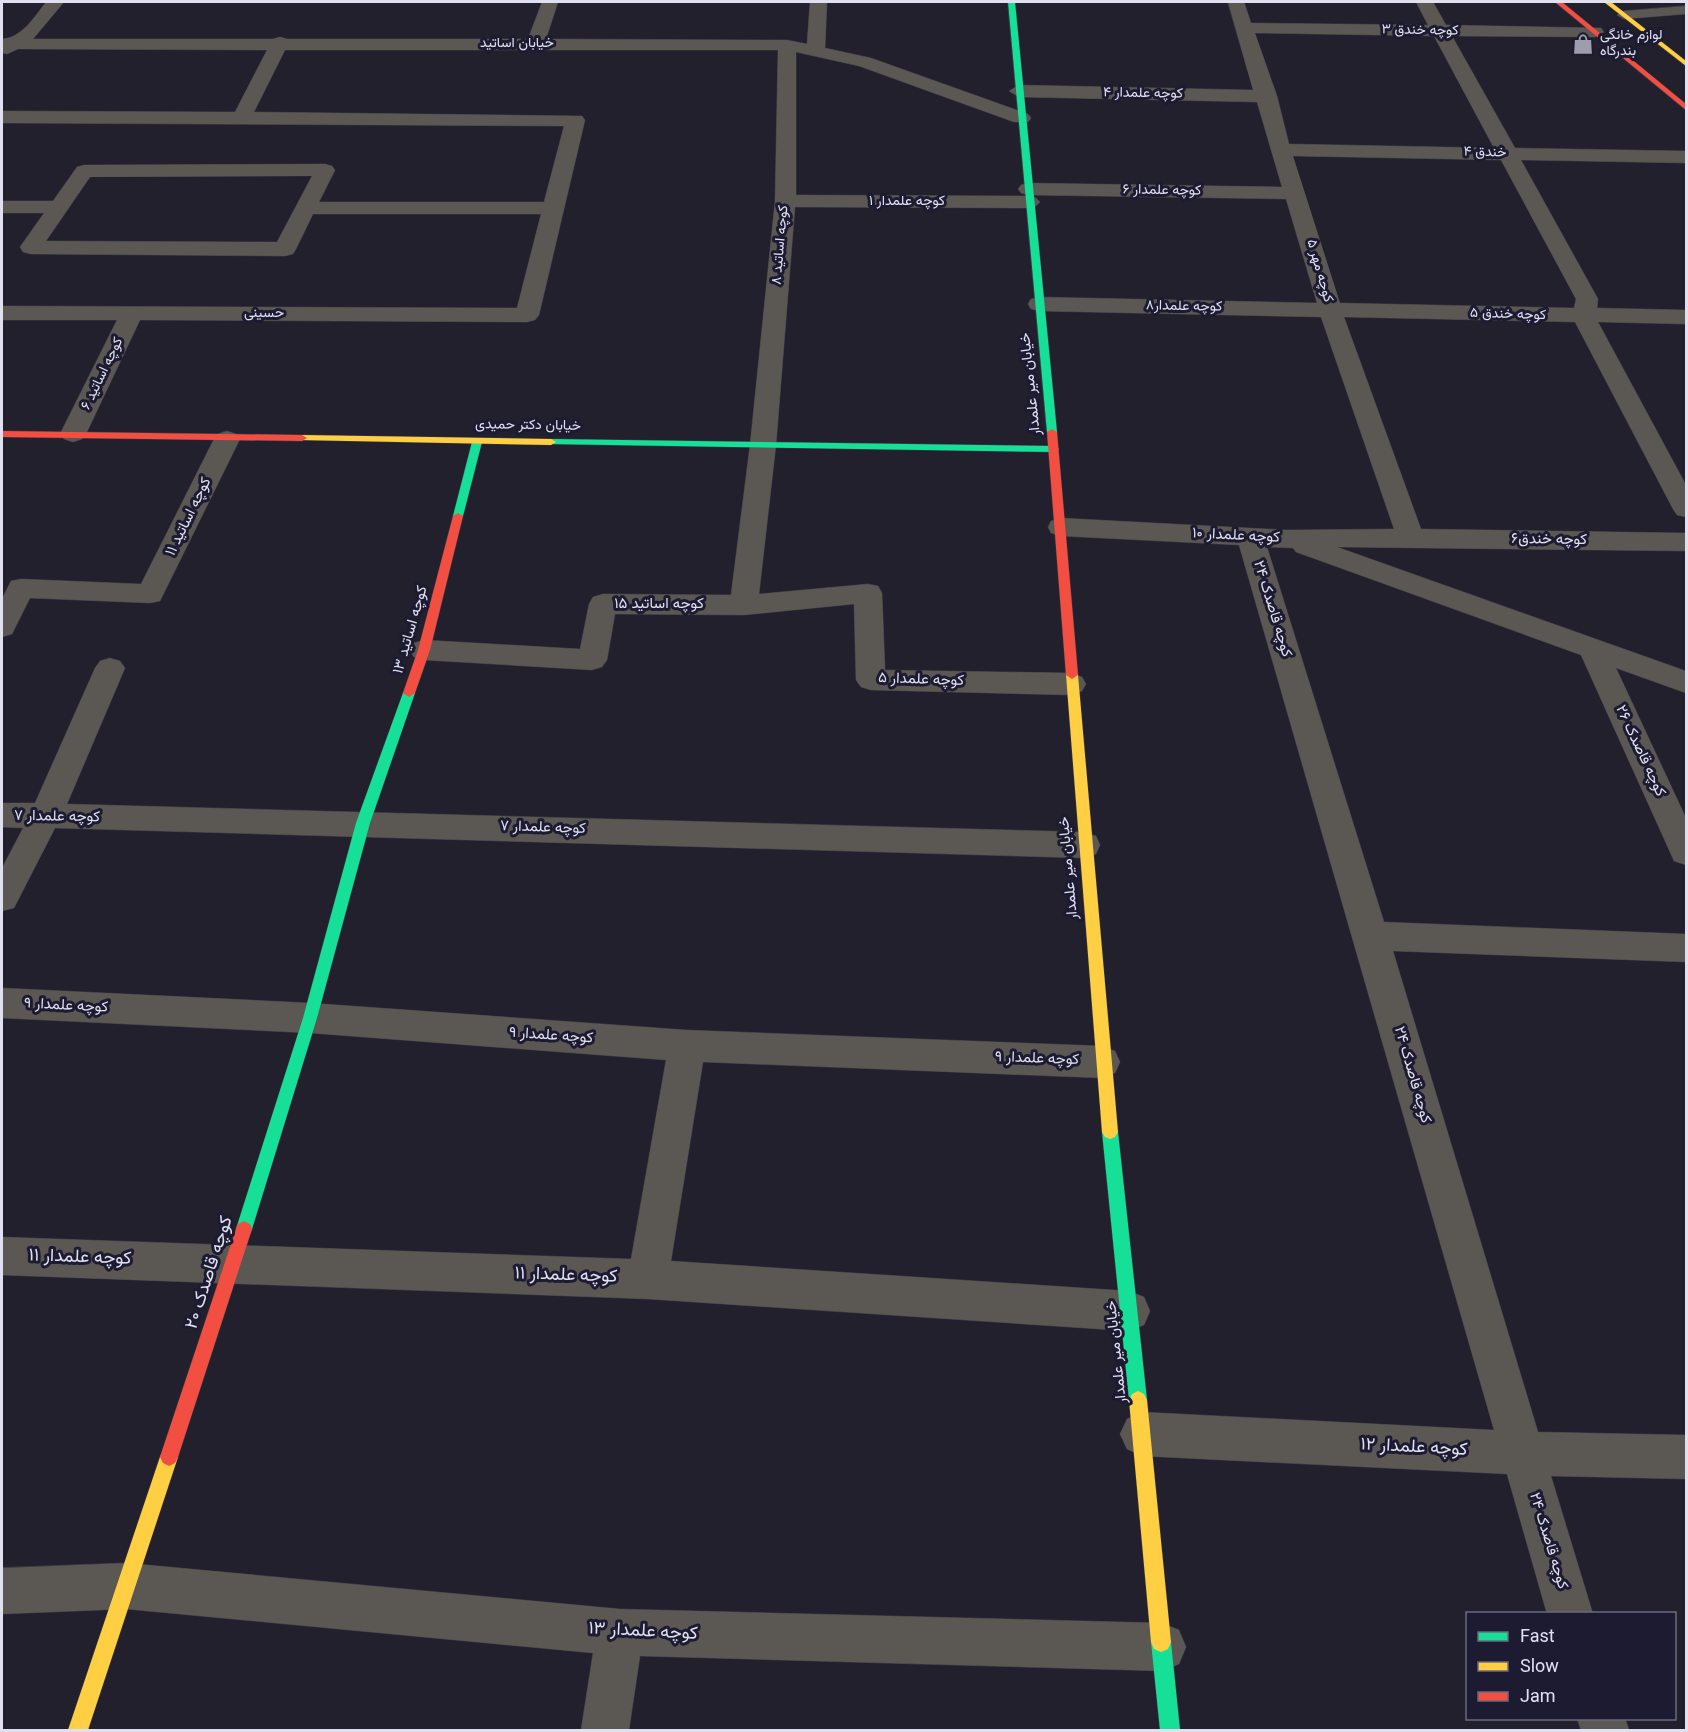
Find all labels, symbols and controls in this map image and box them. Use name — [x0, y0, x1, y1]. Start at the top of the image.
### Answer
street label: کوچه خندق ۳ — [1381, 19, 1459, 43]
place label: لوازم خانگی بندرگاه — [1600, 25, 1663, 63]
shop icon: لوازم خانگی بندرگاه — [1571, 32, 1595, 56]
street label: خیابان اساتید — [480, 33, 554, 55]
street label: کوچه علمدار ۴ — [1103, 82, 1183, 106]
street label: خندق ۴ — [1463, 142, 1507, 164]
street label: کوچه علمدار ۶ — [1122, 179, 1202, 203]
street label: کوچه علمدار ۱ — [869, 191, 945, 213]
street label: کوچه اساتید ۸ — [767, 204, 795, 286]
street label: کوچه مهر ۵ — [1300, 237, 1338, 305]
street label: کوچه علمدار۸ — [1146, 295, 1222, 319]
street label: حسینی — [244, 303, 284, 325]
street label: کوچه خندق ۵ — [1470, 303, 1546, 327]
street label: خیابان میر علمدار — [1014, 331, 1048, 438]
street label: کوچه اساتید ۶ — [76, 334, 130, 414]
street label: خیابان دکتر حمیدی — [475, 414, 581, 438]
street label: کوچه اساتید ۱۱ — [160, 473, 218, 560]
street label: کوچه علمدار ۱۰ — [1192, 522, 1281, 550]
street label: کوچه خندق۶ — [1511, 528, 1588, 552]
street label: کوچه قاصدک ۲۴ — [1246, 558, 1298, 660]
street label: کوچه اساتید ۱۳ — [387, 583, 435, 677]
street label: کوچه اساتید ۱۵ — [614, 593, 704, 616]
street label: کوچه علمدار ۵ — [878, 667, 965, 693]
street label: کوچه قاصدک ۲۶ — [1609, 701, 1671, 801]
street label: کوچه علمدار ۷ — [14, 805, 100, 829]
street label: کوچه علمدار ۷ — [500, 815, 587, 841]
street label: خیابان میر علمدار — [1053, 815, 1085, 922]
street label: کوچه علمدار ۹ — [23, 992, 109, 1020]
street label: کوچه علمدار ۹ — [508, 1022, 594, 1050]
street label: کوچه قاصدک ۲۴ — [1387, 1024, 1437, 1127]
street label: کوچه علمدار ۹ — [995, 1046, 1080, 1072]
street label: کوچه قاصدک ۲۰ — [179, 1213, 241, 1333]
street label: کوچه علمدار ۱۱ — [28, 1242, 132, 1274]
street label: کوچه علمدار ۱۱ — [514, 1260, 618, 1292]
street label: خیابان میر علمدار — [1100, 1299, 1134, 1406]
street label: کوچه علمدار ۱۲ — [1360, 1431, 1468, 1465]
street label: کوچه قاصدک ۲۴ — [1522, 1490, 1574, 1592]
legend — [1466, 1612, 1676, 1720]
street label: کوچه علمدار ۱۳ — [588, 1615, 698, 1649]
text: Fast — [1520, 1624, 1555, 1652]
text: Slow — [1520, 1654, 1559, 1682]
text: Jam — [1520, 1684, 1556, 1712]

